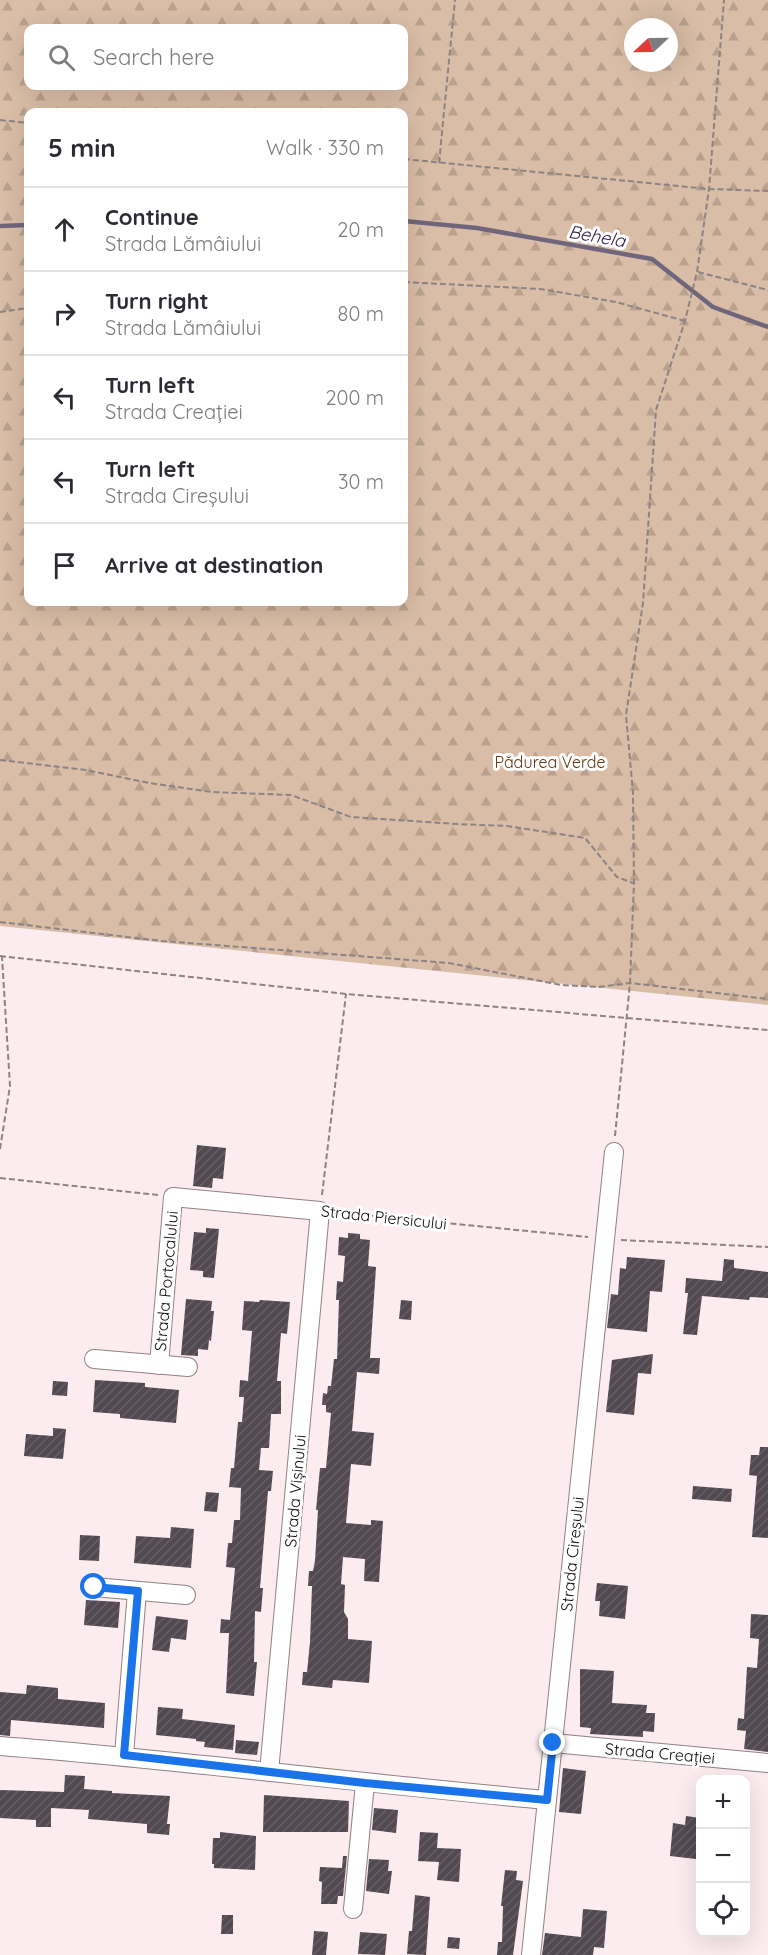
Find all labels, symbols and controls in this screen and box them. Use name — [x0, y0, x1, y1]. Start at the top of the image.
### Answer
north arrow — [624, 18, 678, 72]
search box — [24, 24, 408, 90]
icon: search — [45, 41, 78, 74]
text: Search here — [93, 43, 214, 71]
text: 5 min — [48, 131, 116, 164]
text: Walk · 330 m — [266, 135, 384, 160]
text: Continue — [105, 203, 199, 231]
icon: ahead — [48, 213, 81, 246]
text: 20 m — [337, 217, 384, 242]
water label: Behela — [567, 220, 628, 252]
text: Strada Lămâiului — [105, 231, 261, 256]
text: Turn right — [105, 287, 209, 315]
icon: right — [48, 297, 81, 330]
text: 80 m — [338, 301, 384, 326]
text: Strada Lămâiului — [105, 315, 261, 340]
text: Turn left — [105, 371, 195, 399]
icon: left — [48, 381, 81, 414]
text: 200 m — [325, 385, 384, 410]
text: Strada Creației — [105, 399, 243, 424]
text: Turn left — [105, 455, 195, 483]
icon: left — [48, 465, 81, 498]
text: 30 m — [338, 469, 384, 494]
text: Strada Cireșului — [105, 483, 249, 508]
icon: arrive — [48, 549, 81, 582]
text: Arrive at destination — [105, 551, 323, 579]
park label: Pădurea Verde — [494, 752, 606, 772]
street label: Strada Piersicului — [320, 1200, 448, 1234]
street label: Strada Portocalului — [150, 1210, 182, 1352]
street label: Strada Vișinului — [280, 1434, 310, 1548]
street label: Strada Cireșului — [556, 1496, 588, 1612]
route start — [80, 1573, 106, 1599]
route end — [539, 1729, 565, 1755]
street label: Strada Creației — [604, 1738, 716, 1768]
map controls — [696, 1775, 750, 1937]
button: + — [696, 1775, 750, 1829]
button: − — [696, 1829, 750, 1883]
button: locate — [696, 1883, 750, 1937]

